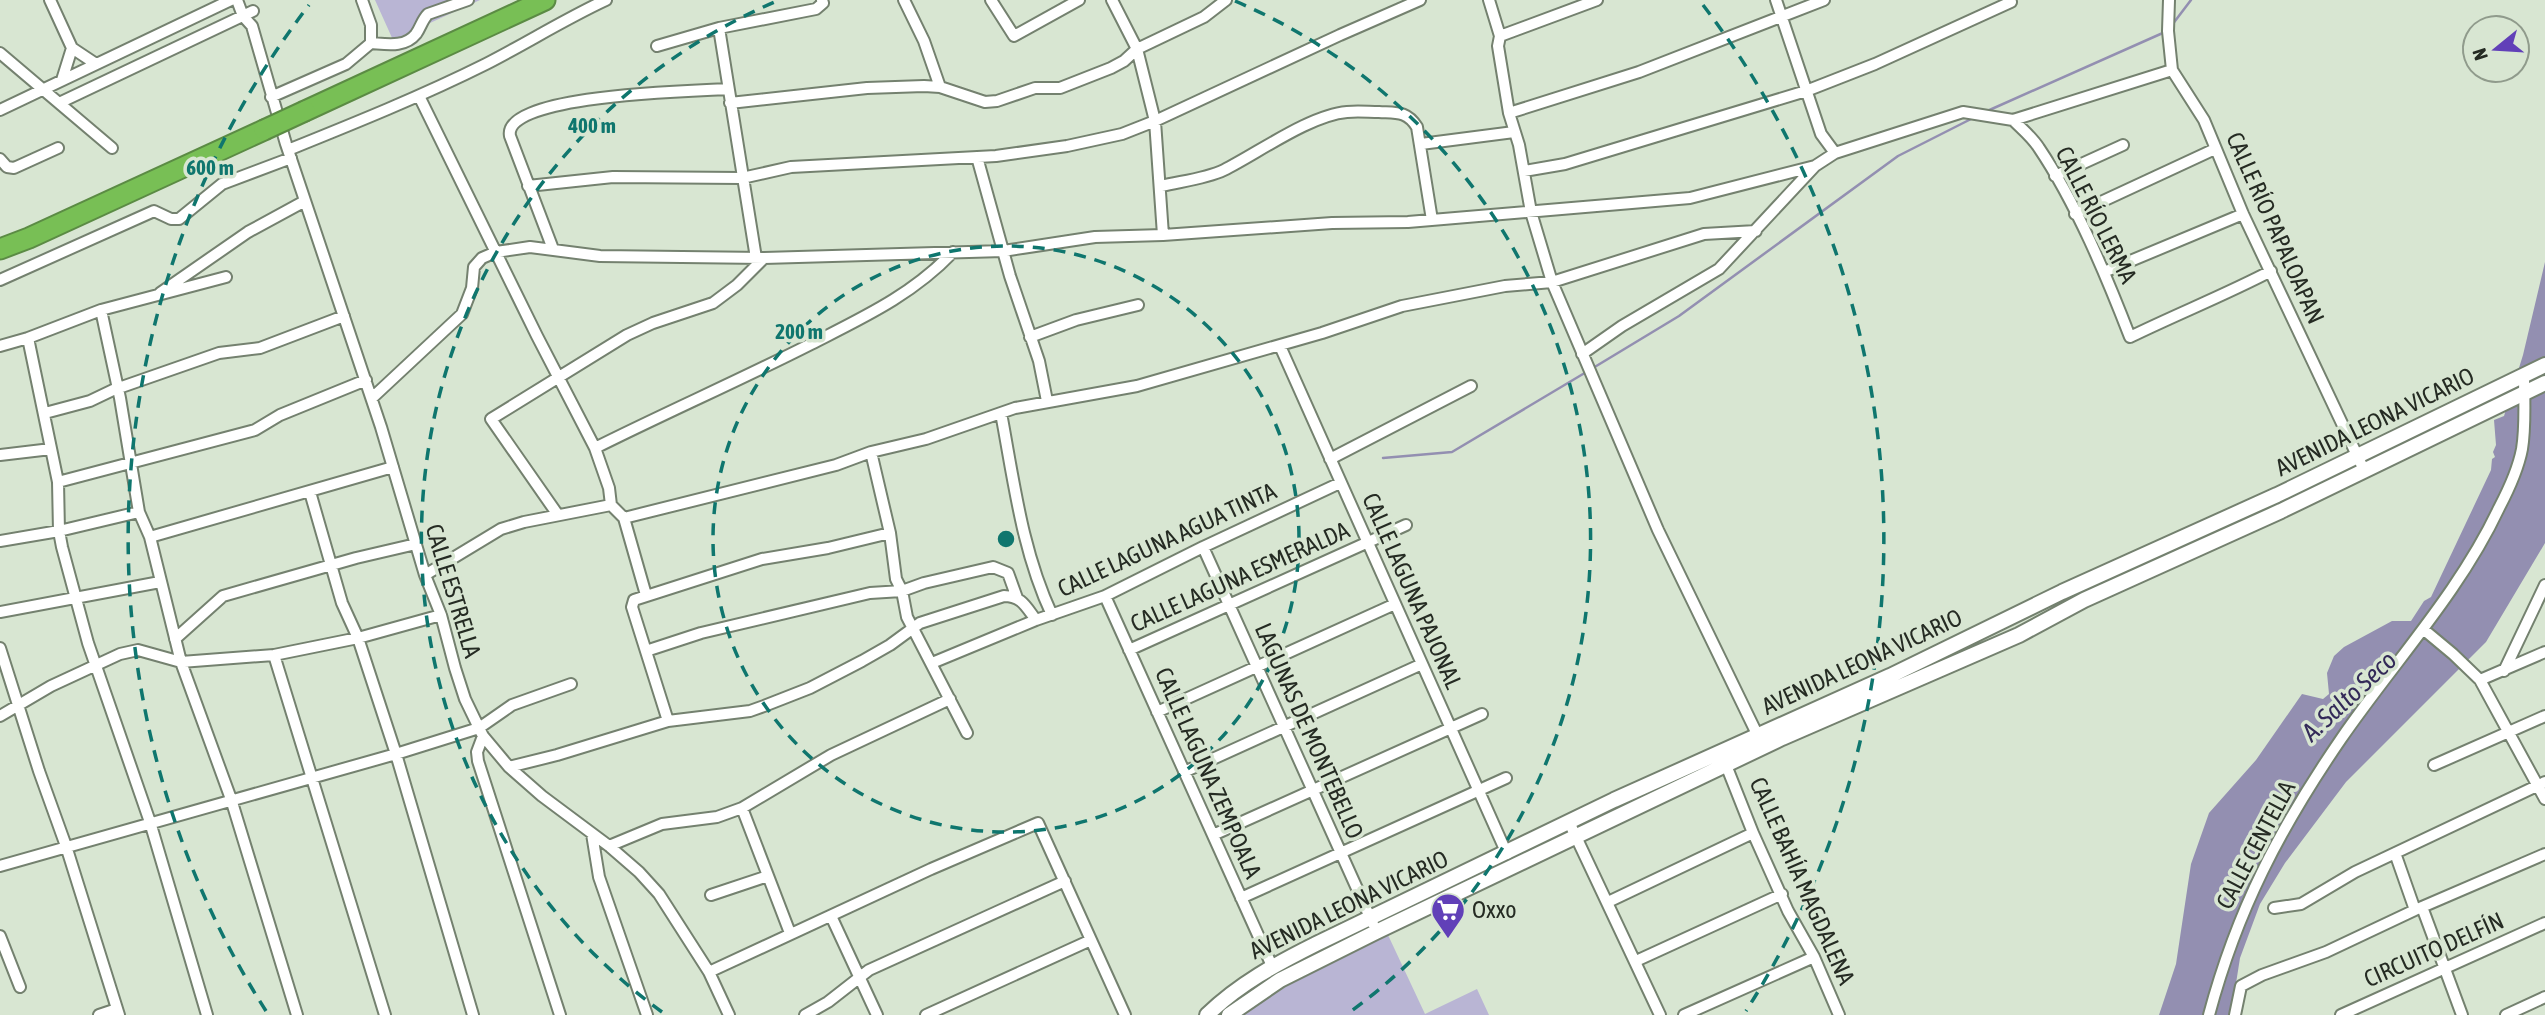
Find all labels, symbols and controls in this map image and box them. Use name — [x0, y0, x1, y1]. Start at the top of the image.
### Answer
north arrow — [2461, 14, 2531, 84]
text: N — [2468, 46, 2492, 63]
text: 400 m — [567, 113, 616, 137]
street label: CALLE RÍO PAPALOAPAN — [2221, 128, 2330, 328]
street label: CALLE RÍO LERMA — [2050, 142, 2142, 288]
text: 600 m — [186, 155, 234, 179]
text: 200 m — [775, 319, 823, 343]
street label: AVENIDA LEONA VICARIO — [2271, 362, 2478, 481]
street label: CALLE LAGUNA AGUA TINTA — [1053, 477, 1280, 602]
street label: CALLE LAGUNA PAJONAL — [1357, 489, 1468, 693]
street label: CALLE LAGUNA ESMERALDA — [1126, 516, 1354, 637]
street label: CALLE ESTRELLA — [420, 521, 487, 661]
centre of rings — [994, 527, 1018, 551]
street label: AVENIDA LEONA VICARIO — [1758, 603, 1966, 720]
street label: LAGUNAS DE MONTEBELLO — [1250, 619, 1369, 843]
water label: A. Salto Seco — [2295, 645, 2402, 748]
street label: CALLE LAGUNA ZEMPOALA — [1150, 663, 1267, 882]
street label: CALLE BAHÍA MAGDALENA — [1745, 773, 1860, 989]
street label: CALLE CENTELLA — [2211, 776, 2301, 913]
street label: AVENIDA LEONA VICARIO — [1245, 845, 1452, 964]
supermarket icon: Oxxo — [1429, 891, 1467, 940]
place label: Oxxo — [1472, 896, 1516, 923]
street label: CIRCUITO DELFÍN — [2360, 907, 2508, 992]

